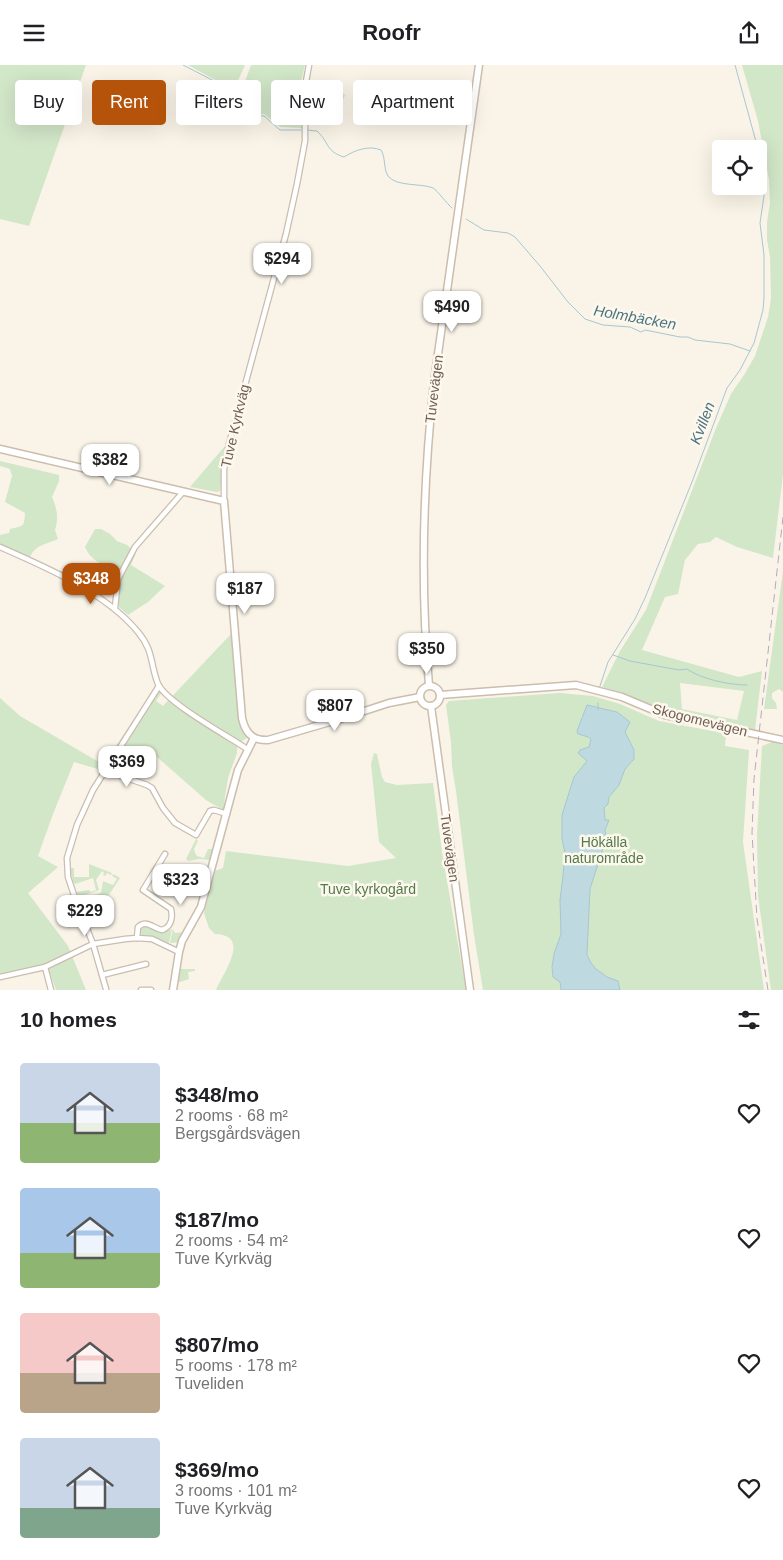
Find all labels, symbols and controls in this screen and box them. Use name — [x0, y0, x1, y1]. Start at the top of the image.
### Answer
icon: menu — [20, 19, 48, 47]
icon: share — [735, 19, 763, 47]
text: Roofr — [362, 20, 421, 45]
chip: Buy — [15, 80, 82, 125]
chip: Rent — [92, 80, 166, 125]
chip: Filters — [176, 80, 261, 125]
chip: New — [271, 80, 343, 125]
chip: Apartment — [353, 80, 472, 125]
map controls — [712, 140, 767, 195]
button: locate — [712, 140, 767, 195]
pin: $294 — [252, 243, 312, 285]
text: $294 — [264, 250, 300, 267]
pin: $490 — [422, 291, 482, 333]
text: $490 — [434, 298, 470, 315]
water label: Holmbäcken — [592, 301, 678, 333]
street label: Tuvevägen — [422, 354, 446, 424]
street label: Tuve Kyrkväg — [218, 383, 252, 469]
water label: Kvillen — [686, 399, 718, 447]
pin: $382 — [80, 443, 140, 486]
text: $382 — [92, 451, 128, 468]
pin: $348 — [61, 563, 121, 605]
text: $348 — [73, 570, 109, 587]
pin: $187 — [215, 573, 275, 615]
text: $187 — [227, 580, 263, 597]
pin: $350 — [397, 633, 457, 675]
text: $350 — [409, 640, 445, 657]
pin: $807 — [305, 689, 365, 732]
text: $807 — [317, 697, 353, 714]
street label: Skogomevägen — [651, 700, 749, 740]
pin: $369 — [97, 745, 157, 788]
text: $369 — [109, 753, 145, 770]
street label: Tuvevägen — [437, 813, 463, 883]
park label: Hökälla naturområde — [564, 834, 644, 866]
pin: $323 — [151, 863, 211, 906]
text: $323 — [163, 871, 199, 888]
park label: Tuve kyrkogård — [320, 881, 416, 897]
pin: $229 — [55, 895, 115, 937]
text: $229 — [67, 902, 103, 919]
icon: filters — [735, 1006, 763, 1034]
text: 10 homes — [20, 1008, 117, 1031]
icon: home — [60, 1083, 120, 1143]
text: $348/mo — [175, 1083, 259, 1106]
icon: heart — [735, 1099, 763, 1127]
text: 2 rooms · 68 m² — [175, 1107, 288, 1124]
text: Bergsgårdsvägen — [175, 1125, 300, 1142]
icon: home — [60, 1208, 120, 1268]
text: $187/mo — [175, 1208, 259, 1231]
icon: heart — [735, 1224, 763, 1252]
text: 2 rooms · 54 m² — [175, 1232, 288, 1249]
text: Tuve Kyrkväg — [175, 1250, 272, 1267]
icon: home — [60, 1333, 120, 1393]
text: $807/mo — [175, 1333, 259, 1356]
icon: heart — [735, 1349, 763, 1377]
text: 5 rooms · 178 m² — [175, 1357, 297, 1374]
text: Tuveliden — [175, 1375, 244, 1392]
icon: home — [60, 1458, 120, 1518]
text: $369/mo — [175, 1458, 259, 1481]
icon: heart — [735, 1474, 763, 1502]
text: 3 rooms · 101 m² — [175, 1482, 297, 1499]
text: Tuve Kyrkväg — [175, 1500, 272, 1517]

